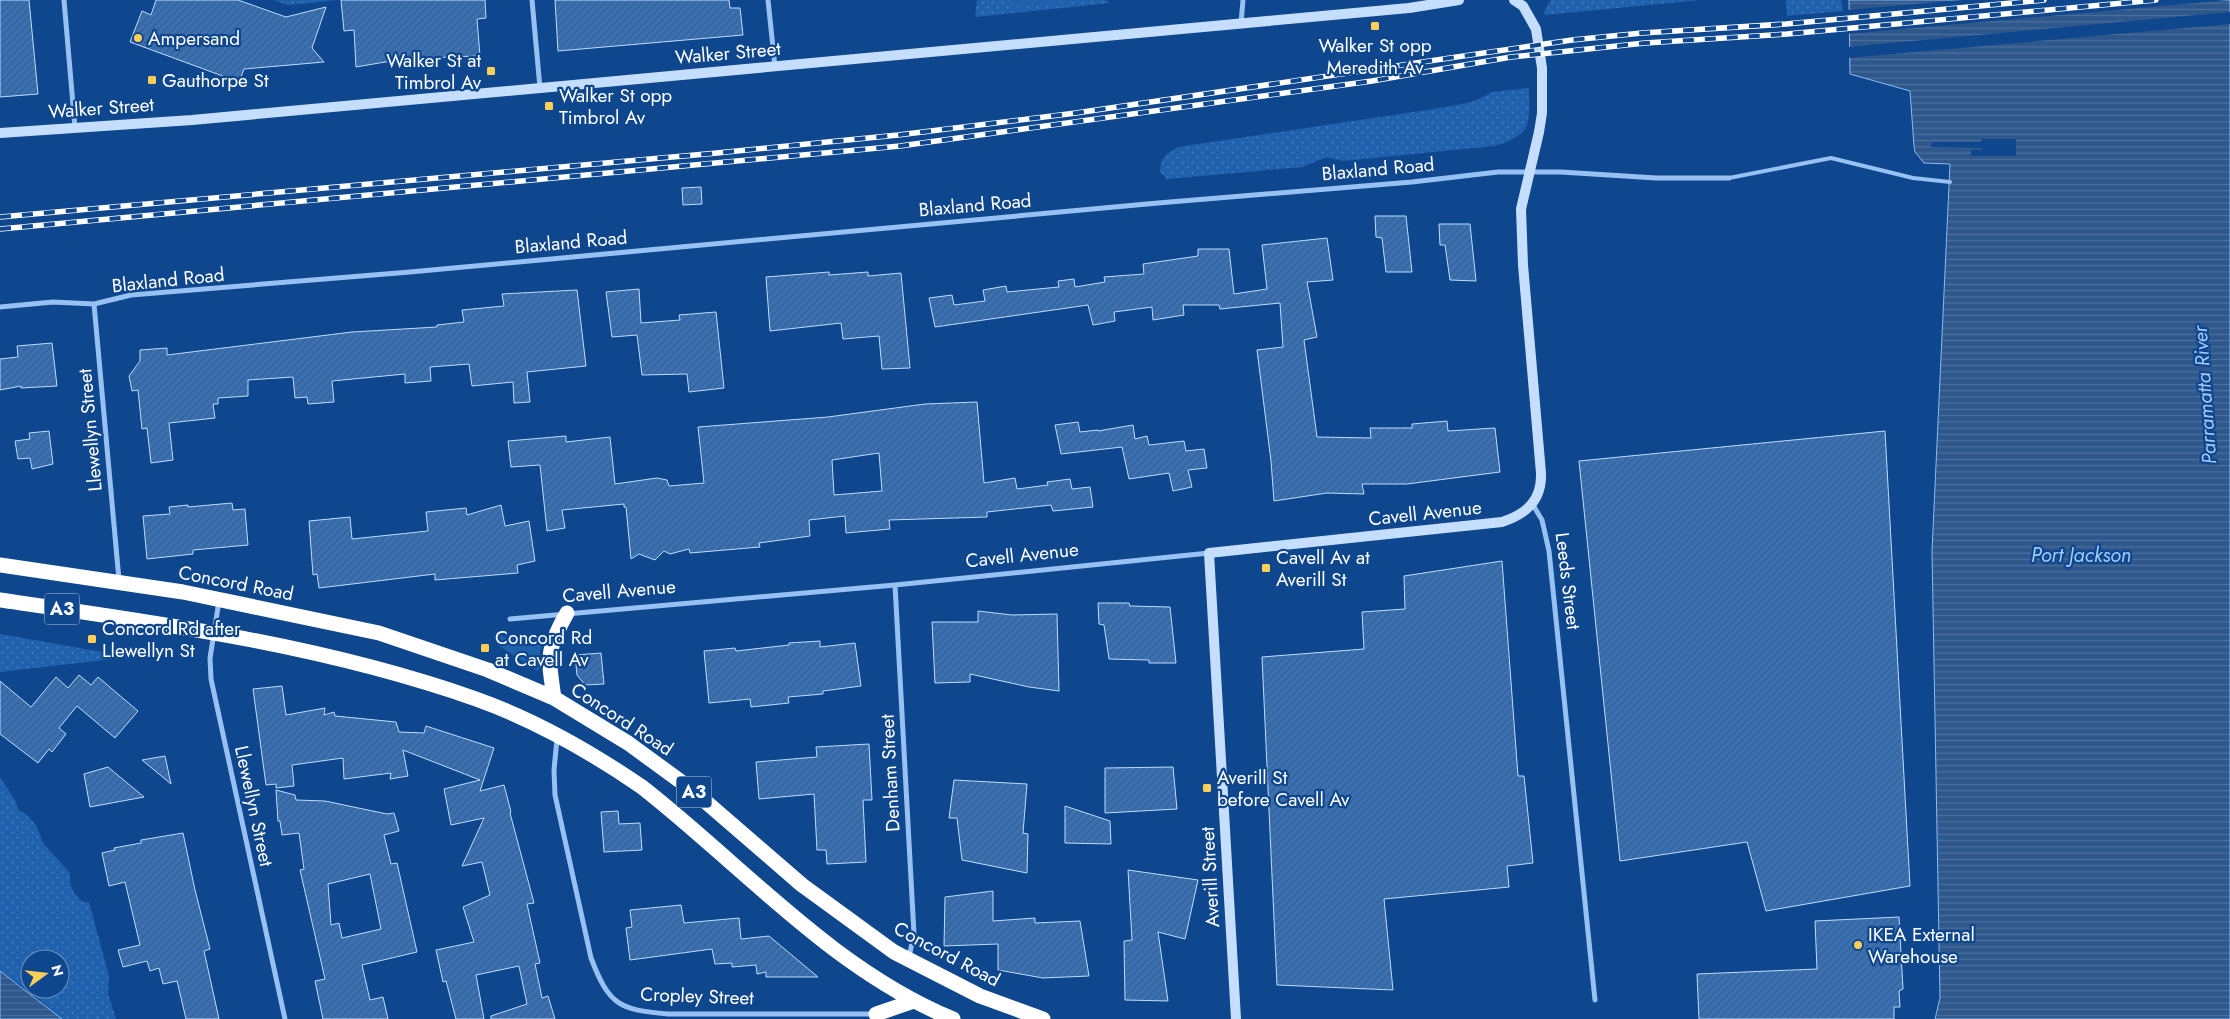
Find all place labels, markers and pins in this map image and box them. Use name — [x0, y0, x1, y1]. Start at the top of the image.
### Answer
marker: Walker St opp Meredith Av — [1369, 20, 1381, 32]
place label: Ampersand — [148, 25, 240, 52]
marker: Ampersand — [132, 32, 144, 44]
place label: Walker St opp Meredith Av — [1318, 32, 1432, 81]
place label: Walker St at Timbrol Av — [386, 47, 482, 96]
marker: Walker St at Timbrol Av — [485, 65, 497, 77]
place label: Gauthorpe St — [162, 67, 269, 94]
marker: Gauthorpe St — [146, 74, 158, 86]
place label: Walker St opp Timbrol Av — [559, 82, 672, 131]
marker: Walker St opp Timbrol Av — [543, 100, 555, 112]
place label: Cavell Av at Averill St — [1276, 544, 1370, 593]
marker: Cavell Av at Averill St — [1260, 562, 1272, 574]
place label: Concord Rd after Llewellyn St — [102, 615, 241, 664]
place label: Concord Rd at Cavell Av — [495, 624, 592, 673]
marker: Concord Rd after Llewellyn St — [86, 633, 98, 645]
marker: Concord Rd at Cavell Av — [479, 642, 491, 654]
place label: Averill St before Cavell Av — [1217, 764, 1350, 813]
marker: Averill St before Cavell Av — [1201, 782, 1213, 794]
place label: IKEA External Warehouse — [1868, 921, 1975, 970]
marker: IKEA External Warehouse — [1852, 939, 1864, 951]

